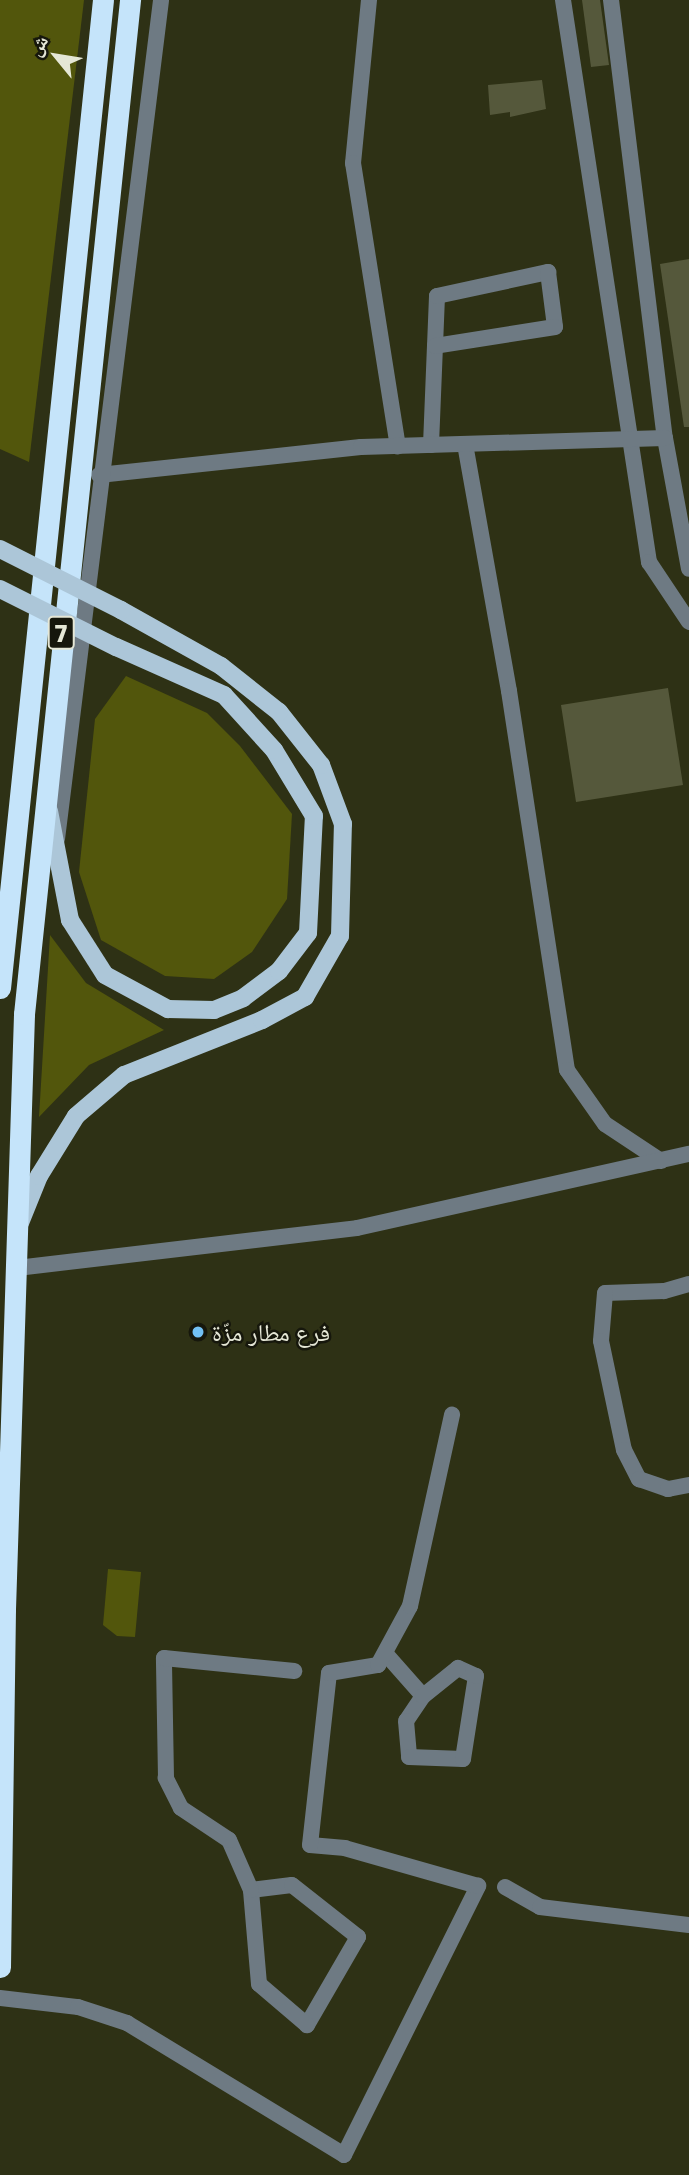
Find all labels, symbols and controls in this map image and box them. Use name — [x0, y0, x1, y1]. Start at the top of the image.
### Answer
north arrow — [21, 21, 91, 91]
text: ش — [22, 31, 52, 60]
road number: 7 — [47, 614, 75, 652]
place label: فرع مطار مزّة — [212, 1318, 330, 1346]
marker: فرع مطار مزّة — [190, 1324, 206, 1340]

